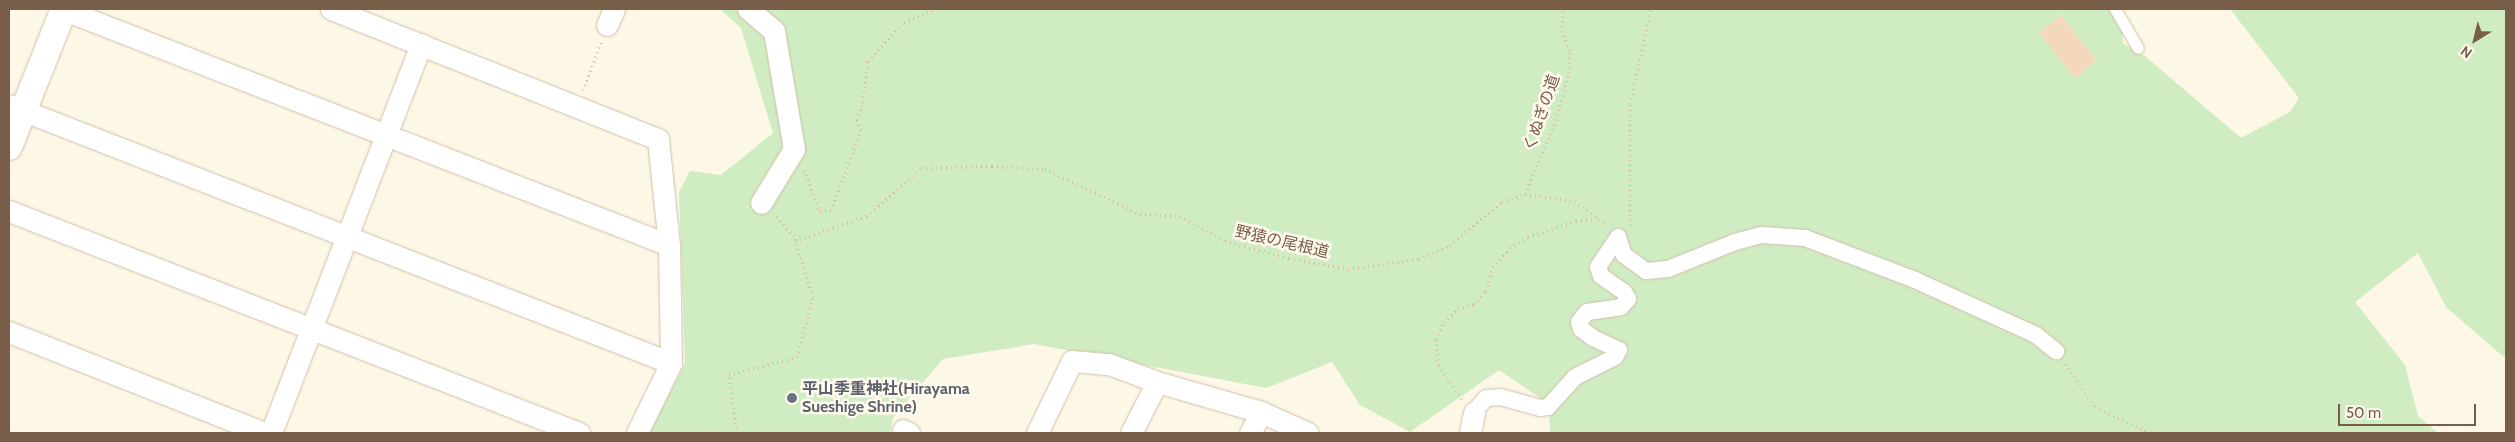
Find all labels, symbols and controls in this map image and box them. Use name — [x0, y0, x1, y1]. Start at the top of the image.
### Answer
north arrow — [2450, 15, 2500, 65]
text: N — [2457, 42, 2475, 62]
street label: くぬぎの道 — [1520, 72, 1564, 154]
street label: 野猿の尾根道 — [1233, 222, 1331, 262]
place label: 平山季重神社(Hirayama Sueshige Shrine) — [802, 379, 970, 417]
marker: 平山季重神社(Hirayama Sueshige Shrine) — [786, 392, 798, 404]
scale bar — [2340, 394, 2478, 426]
text: 50 m — [2346, 404, 2381, 422]

